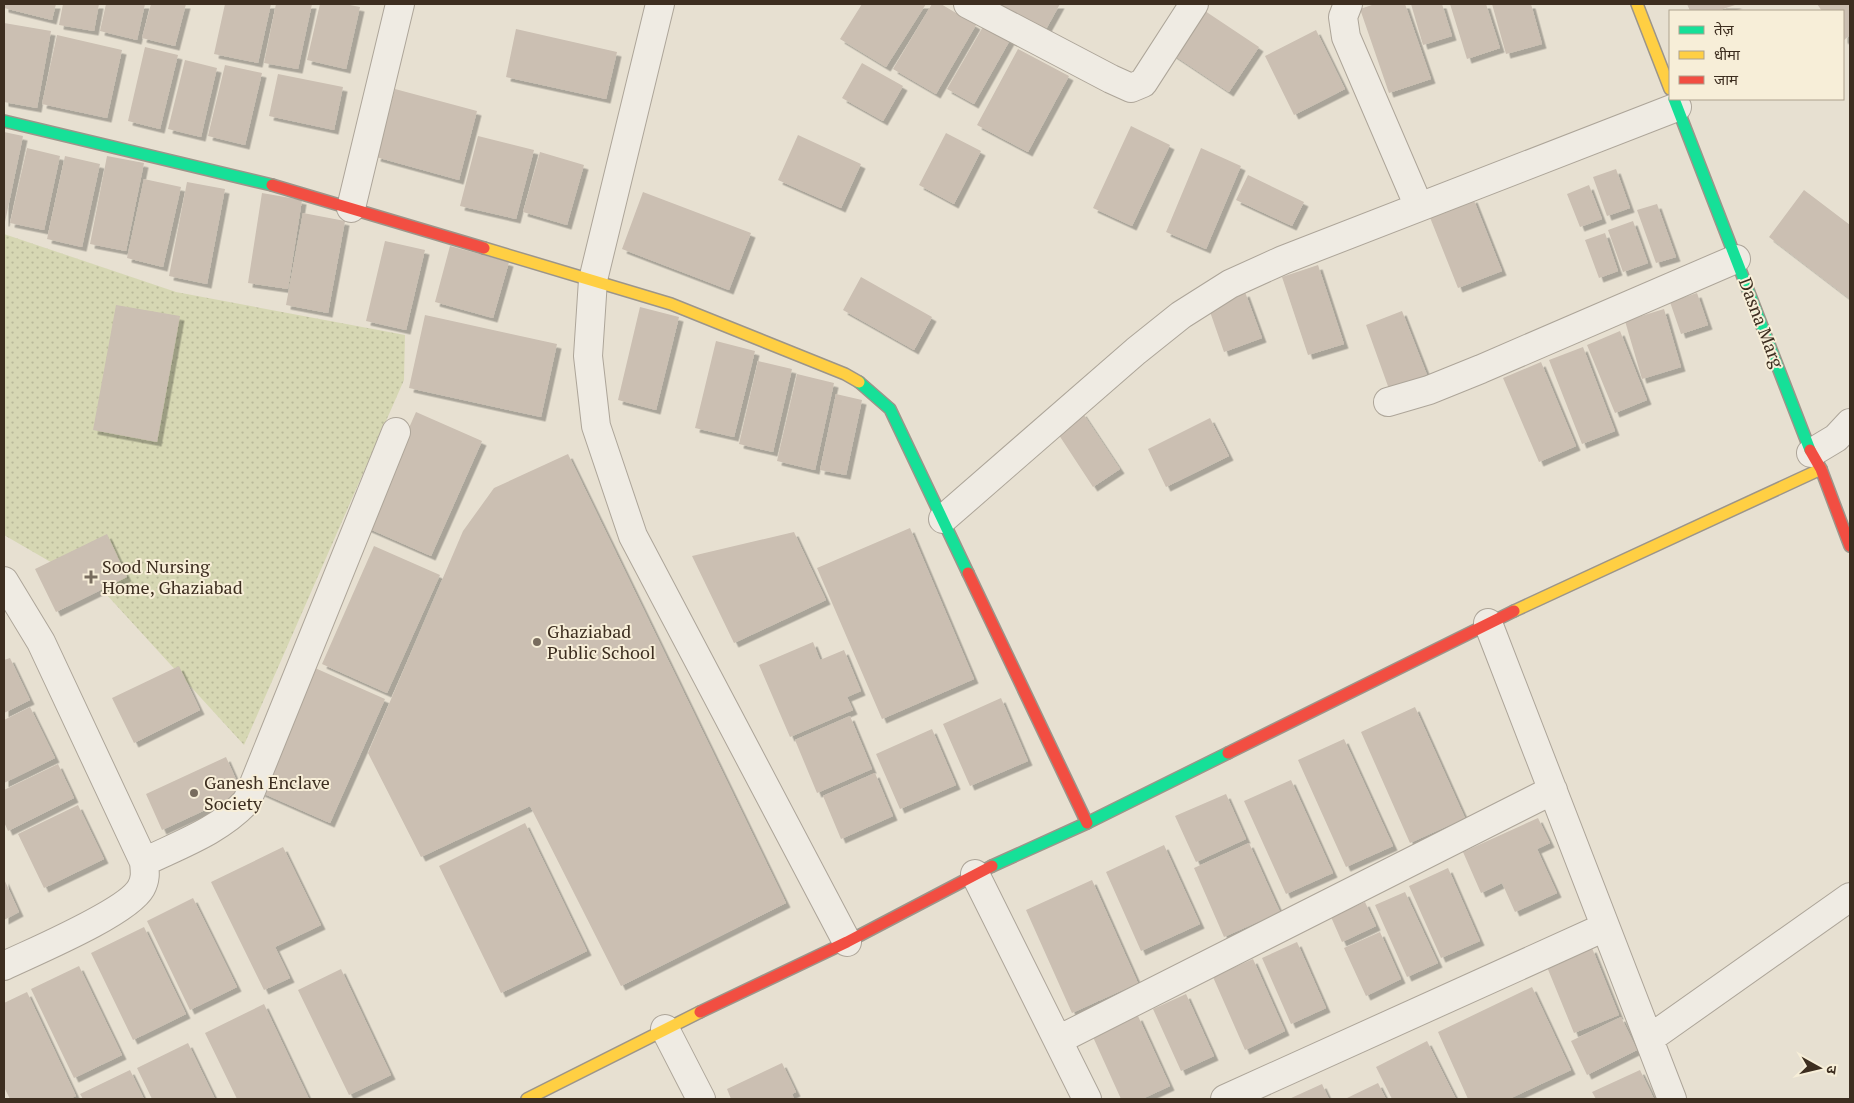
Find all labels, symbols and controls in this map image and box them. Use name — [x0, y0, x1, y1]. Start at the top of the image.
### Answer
legend — [1669, 10, 1844, 100]
text: तेज़ — [1714, 19, 1735, 39]
text: धीमा — [1714, 44, 1741, 64]
text: जाम — [1714, 69, 1739, 89]
street label: Dasna Marg — [1734, 274, 1790, 372]
place label: Sood Nursing Home, Ghaziabad — [102, 554, 243, 599]
marker: Sood Nursing Home, Ghaziabad — [84, 570, 98, 584]
place label: Ghaziabad Public School — [547, 619, 655, 664]
marker: Ghaziabad Public School — [531, 636, 543, 648]
place label: Ganesh Enclave Society — [204, 770, 330, 815]
marker: Ganesh Enclave Society — [188, 787, 200, 799]
north arrow — [1794, 1043, 1844, 1093]
text: उ — [1822, 1064, 1842, 1076]

